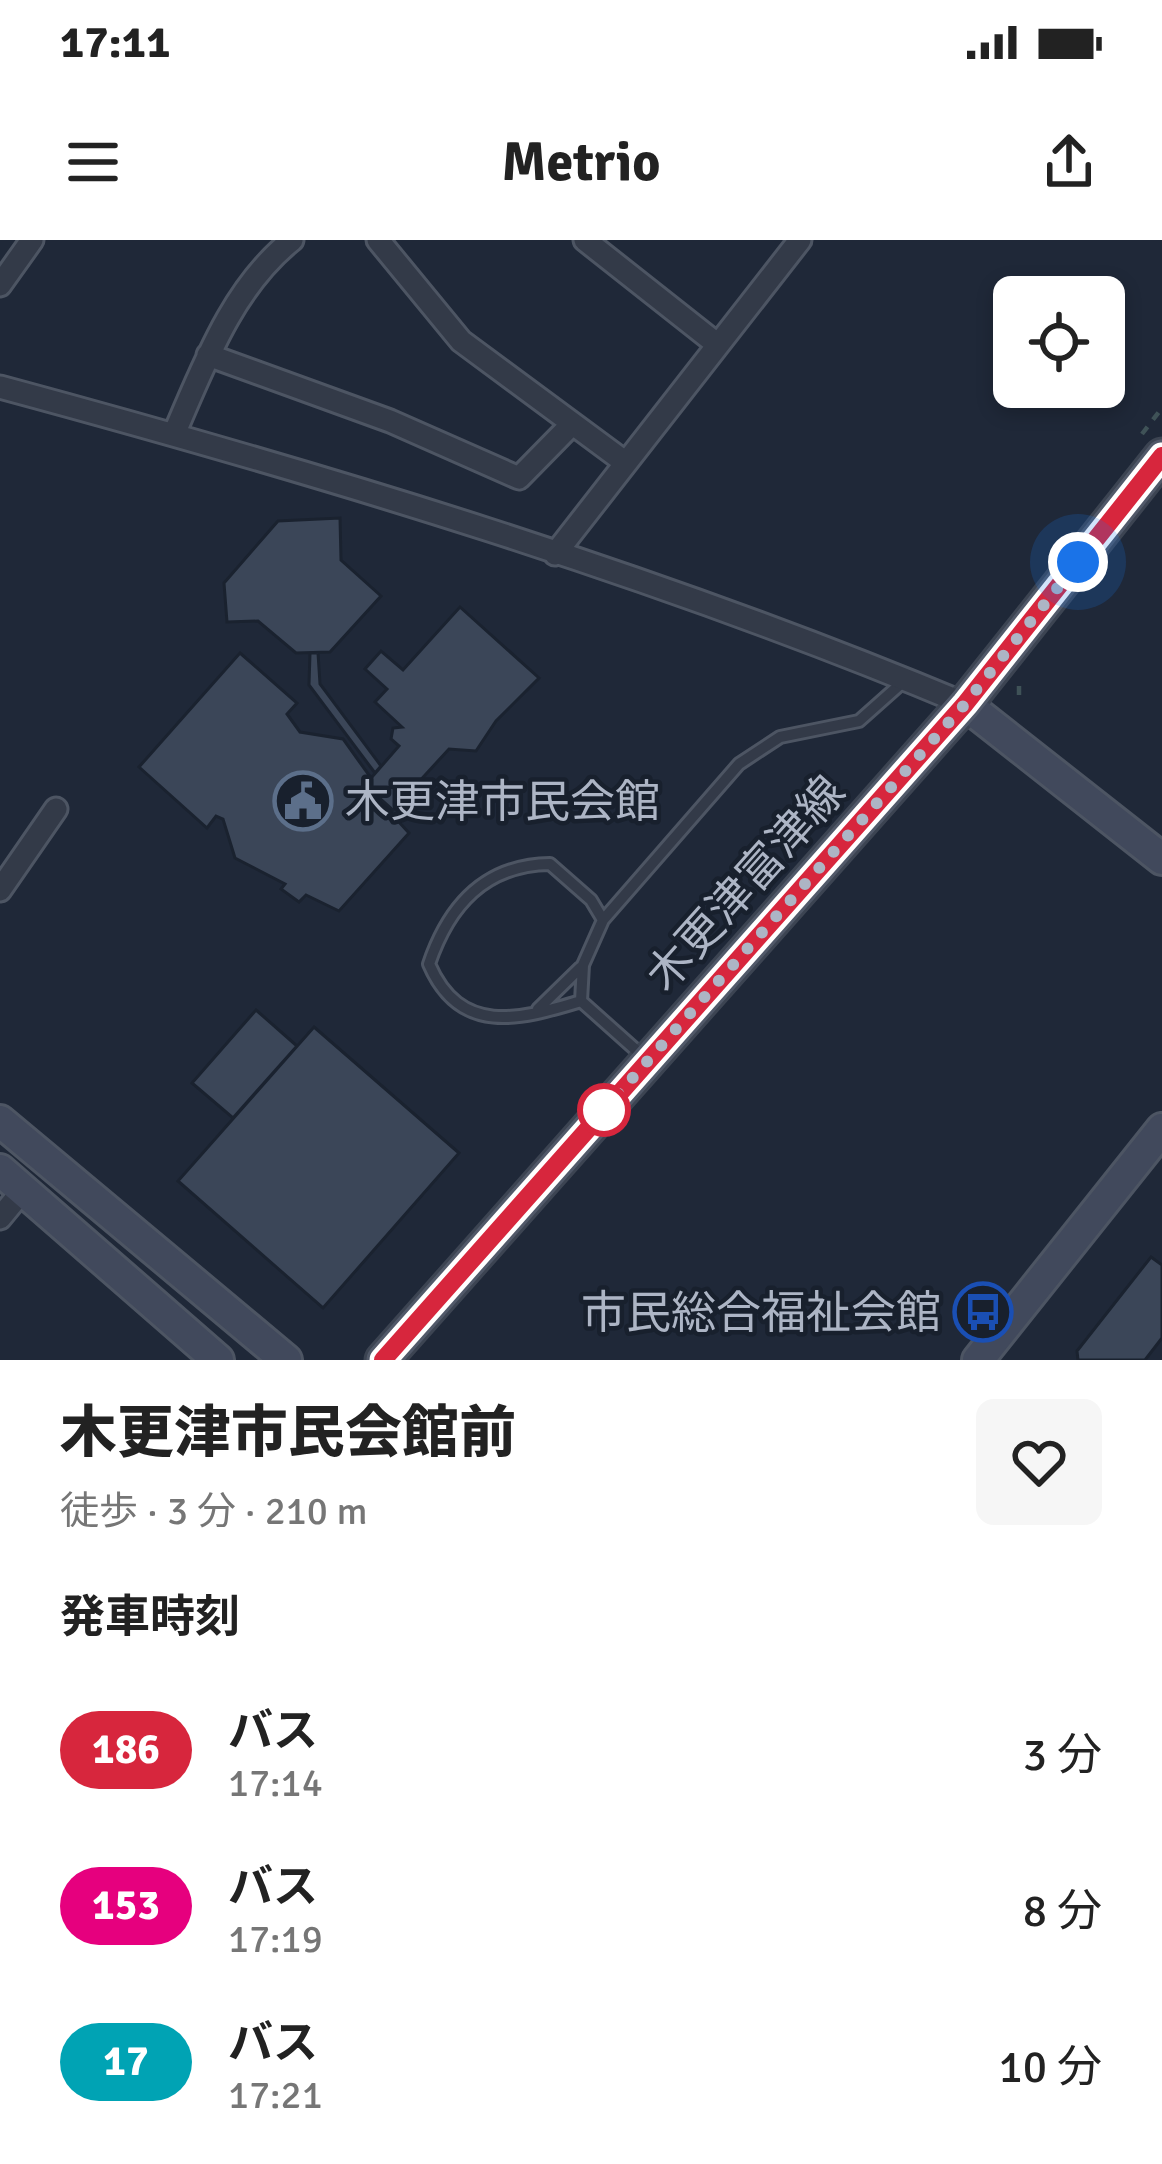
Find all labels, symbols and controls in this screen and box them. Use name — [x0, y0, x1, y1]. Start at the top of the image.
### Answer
text: 17:11 — [60, 15, 170, 70]
icon: menu — [60, 129, 126, 195]
text: Metrio — [502, 129, 660, 196]
icon: share — [1036, 129, 1102, 195]
map controls — [993, 276, 1125, 408]
button: locate — [993, 276, 1125, 408]
your location — [1048, 532, 1108, 592]
street label: 木更津富津線 — [635, 765, 857, 1003]
public building icon: 木更津市民会館 — [272, 770, 334, 832]
place label: 木更津市民会館 — [345, 775, 660, 830]
unlabelled marker — [579, 1085, 629, 1135]
bus stop icon: 市民総合福祉会館 — [952, 1281, 1014, 1343]
place label: 市民総合福祉会館 — [581, 1286, 941, 1341]
text: 木更津市民会館前 — [60, 1398, 516, 1469]
button: heart — [976, 1399, 1102, 1525]
text: 徒歩 · 3 分 · 210 m — [60, 1487, 368, 1535]
text: 発車時刻 — [60, 1590, 240, 1645]
text: バス — [228, 1704, 318, 1759]
text: 186 — [92, 1724, 160, 1775]
text: 3 分 — [1023, 1728, 1102, 1783]
text: 17:14 — [228, 1759, 323, 1807]
text: バス — [228, 1860, 318, 1915]
text: 153 — [92, 1880, 160, 1931]
text: 8 分 — [1023, 1884, 1102, 1939]
text: 17:19 — [228, 1915, 323, 1963]
text: バス — [228, 2016, 318, 2071]
text: 17 — [103, 2036, 149, 2087]
text: 10 分 — [998, 2040, 1102, 2095]
text: 17:21 — [228, 2071, 323, 2119]

